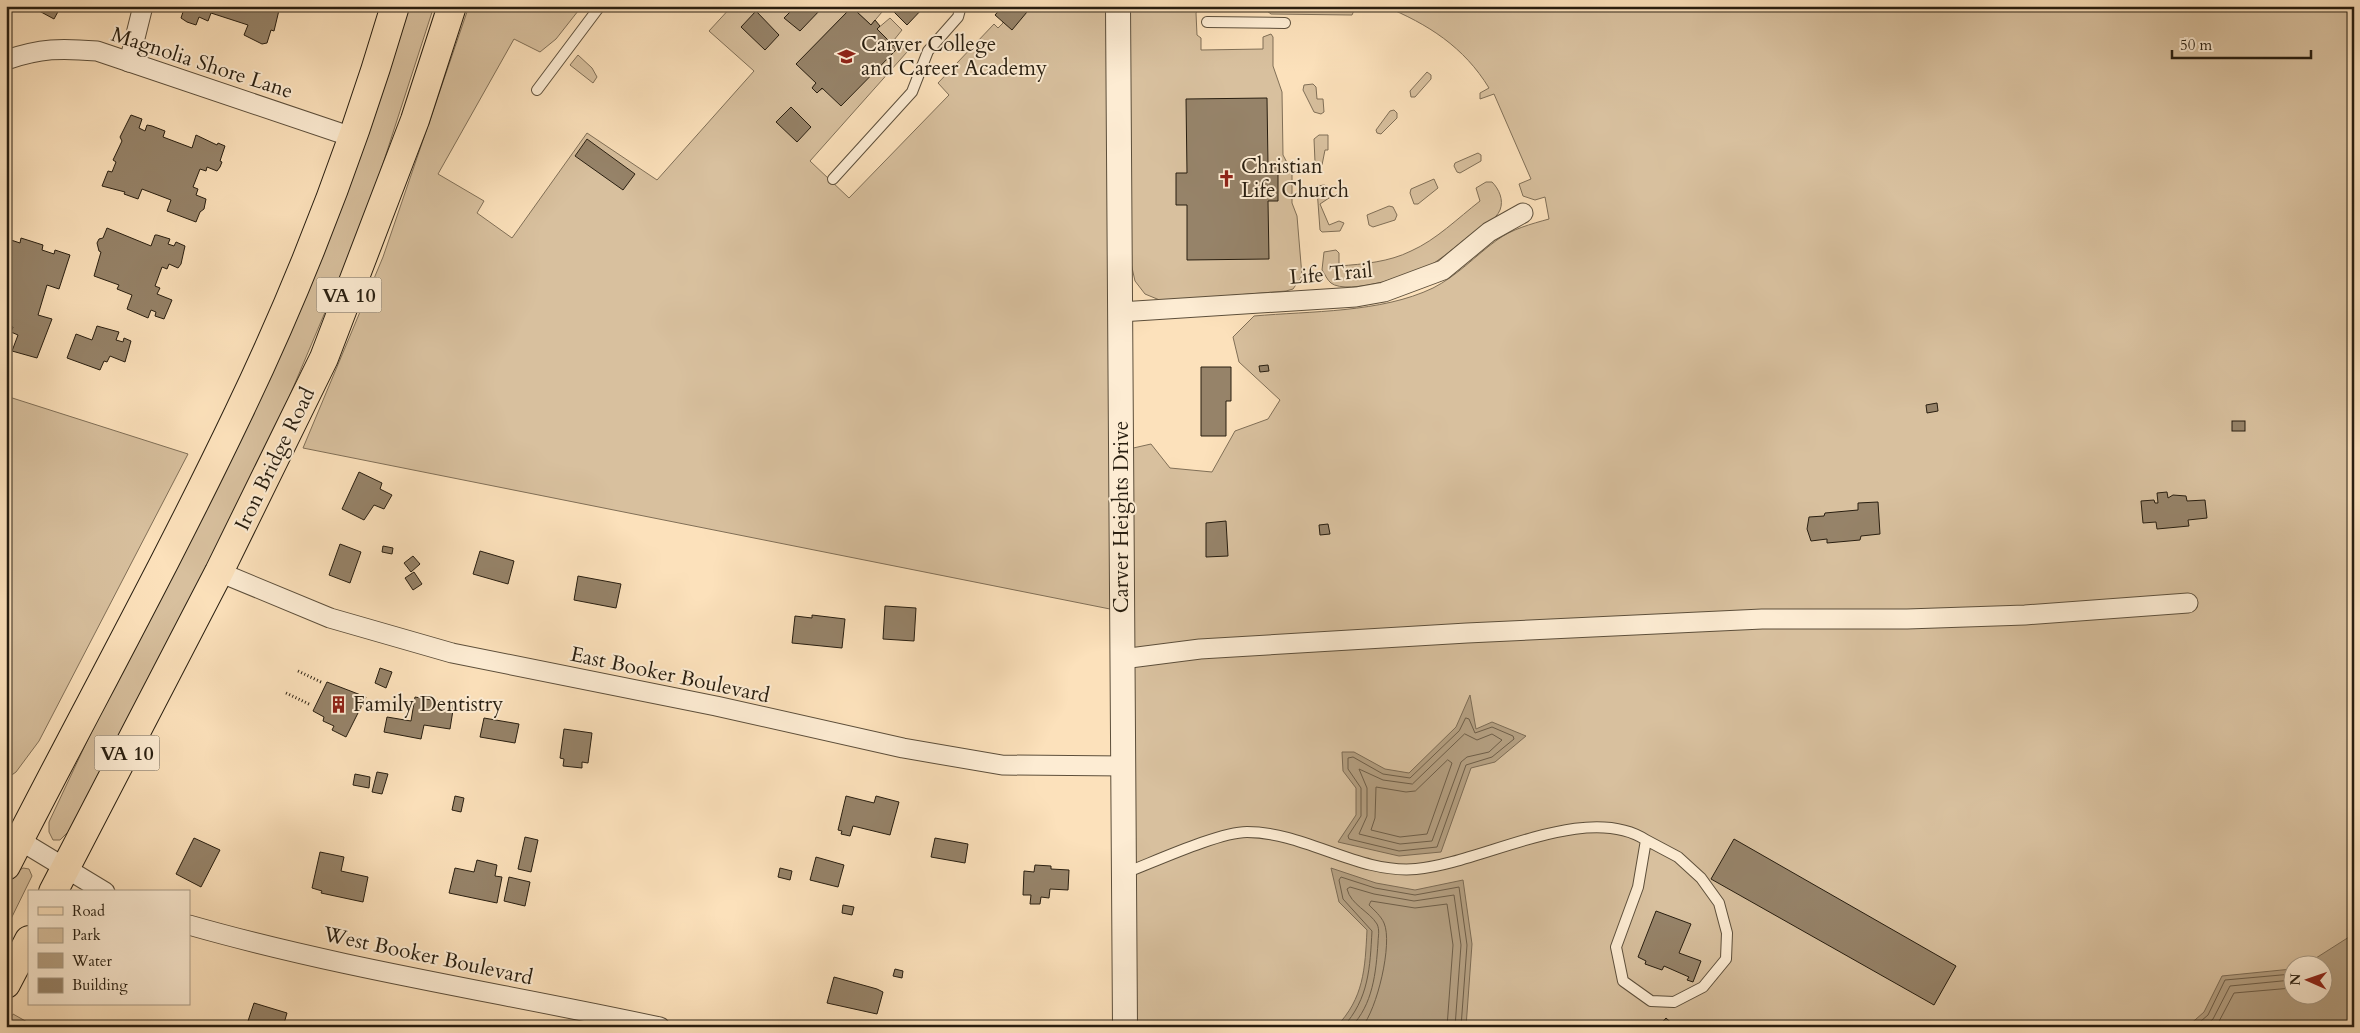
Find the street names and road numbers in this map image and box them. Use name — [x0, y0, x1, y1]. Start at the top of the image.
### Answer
street label: Magnolia Shore Lane — [107, 20, 297, 106]
street label: Life Trail — [1288, 256, 1374, 292]
road number: VA 10 — [316, 278, 382, 312]
street label: Iron Bridge Road — [228, 383, 322, 535]
street label: Carver Heights Drive — [1107, 421, 1136, 613]
street label: East Booker Boulevard — [568, 640, 772, 710]
road number: VA 10 — [94, 736, 160, 770]
street label: West Booker Boulevard — [320, 919, 536, 992]

